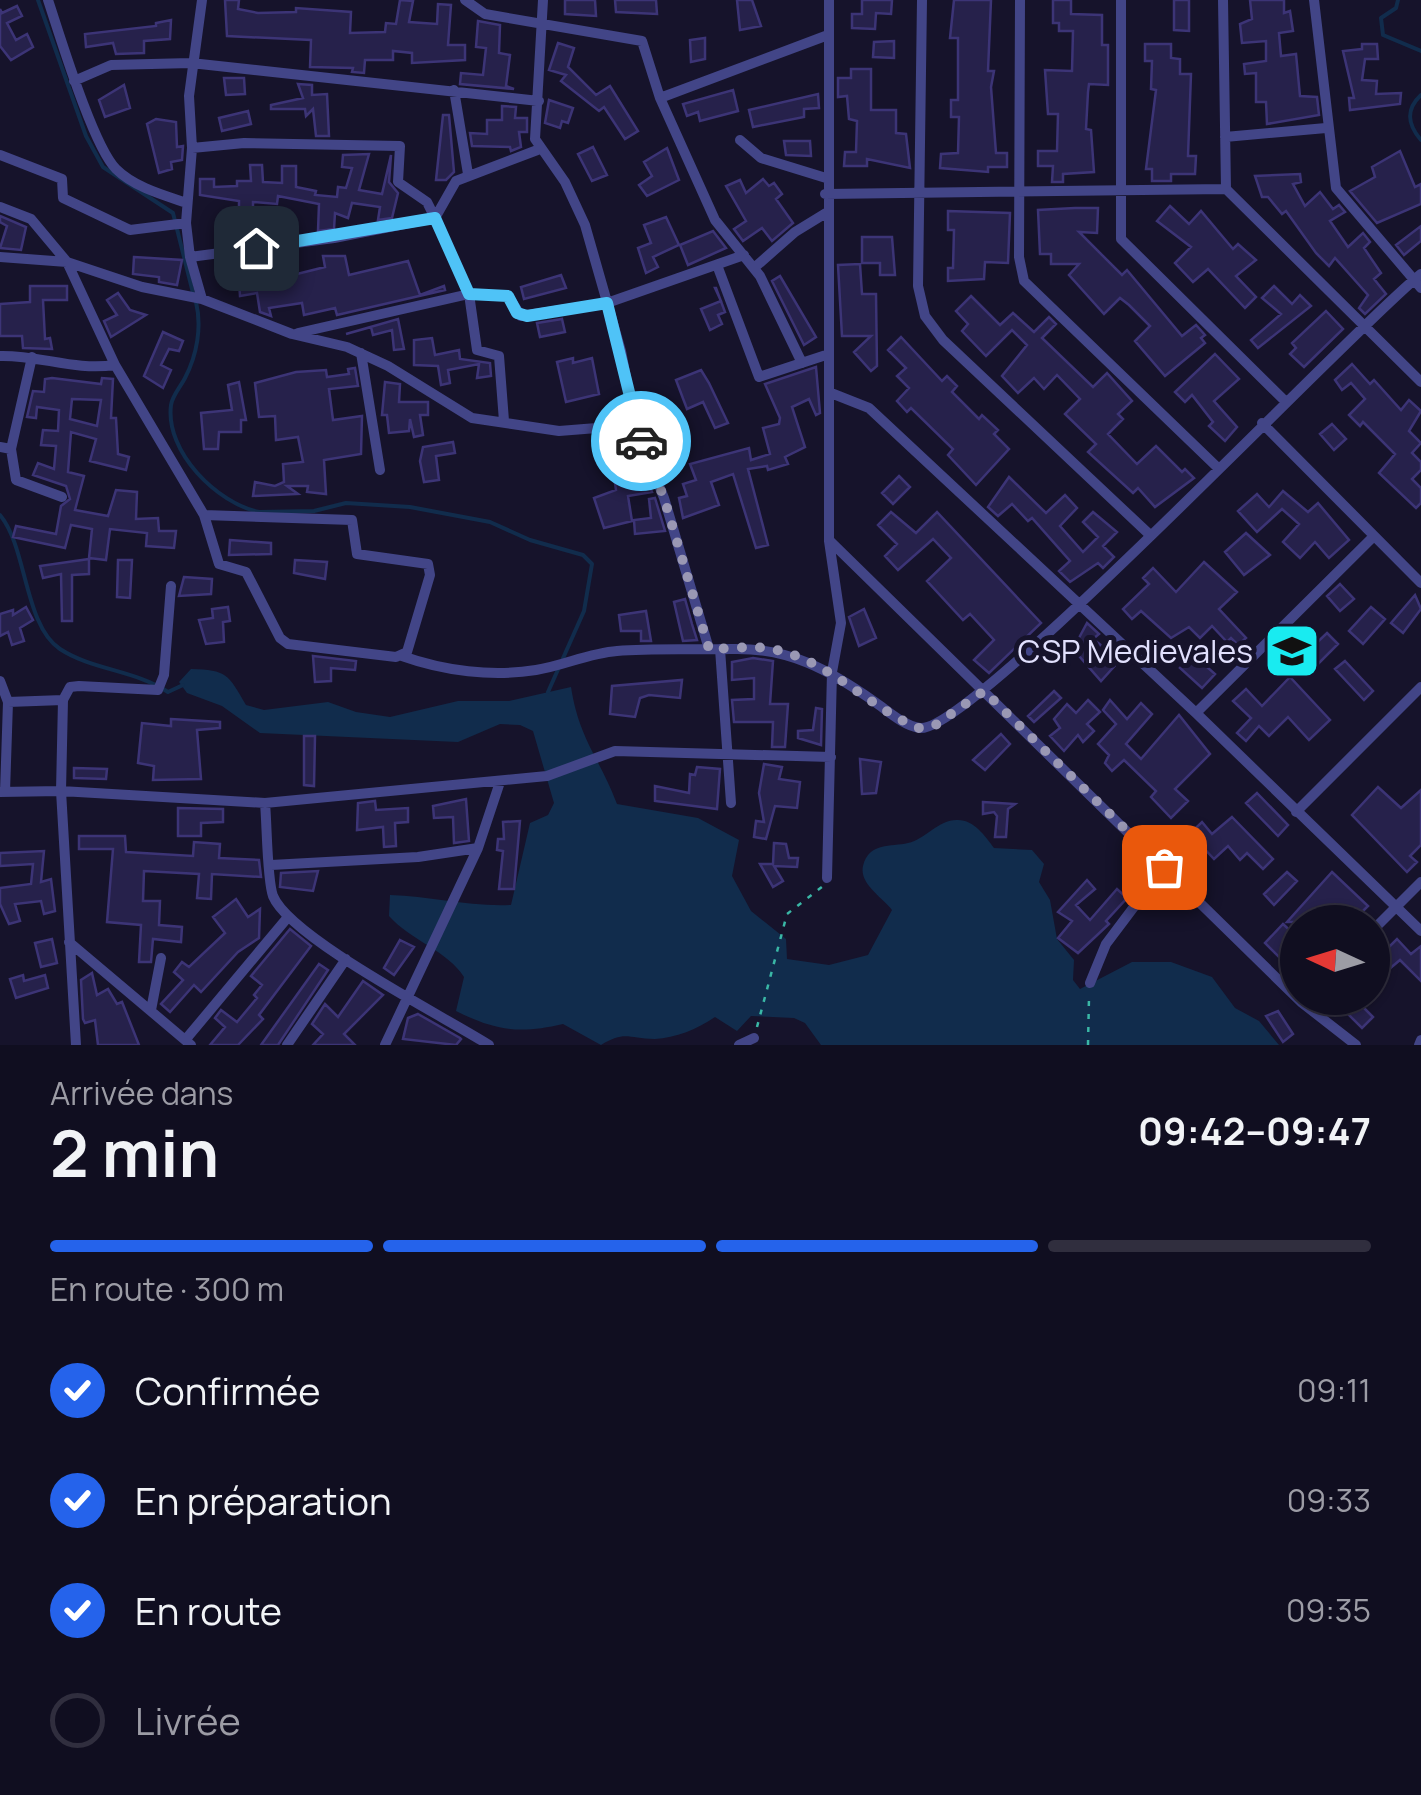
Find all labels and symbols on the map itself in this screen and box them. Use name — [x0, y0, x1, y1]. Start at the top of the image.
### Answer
pin — [214, 206, 299, 291]
courier — [591, 391, 691, 491]
school or university icon: CSP Medievales — [1262, 621, 1322, 681]
place label: CSP Medievales — [1018, 629, 1253, 673]
pin — [1122, 825, 1207, 910]
north arrow — [1280, 905, 1390, 1015]

